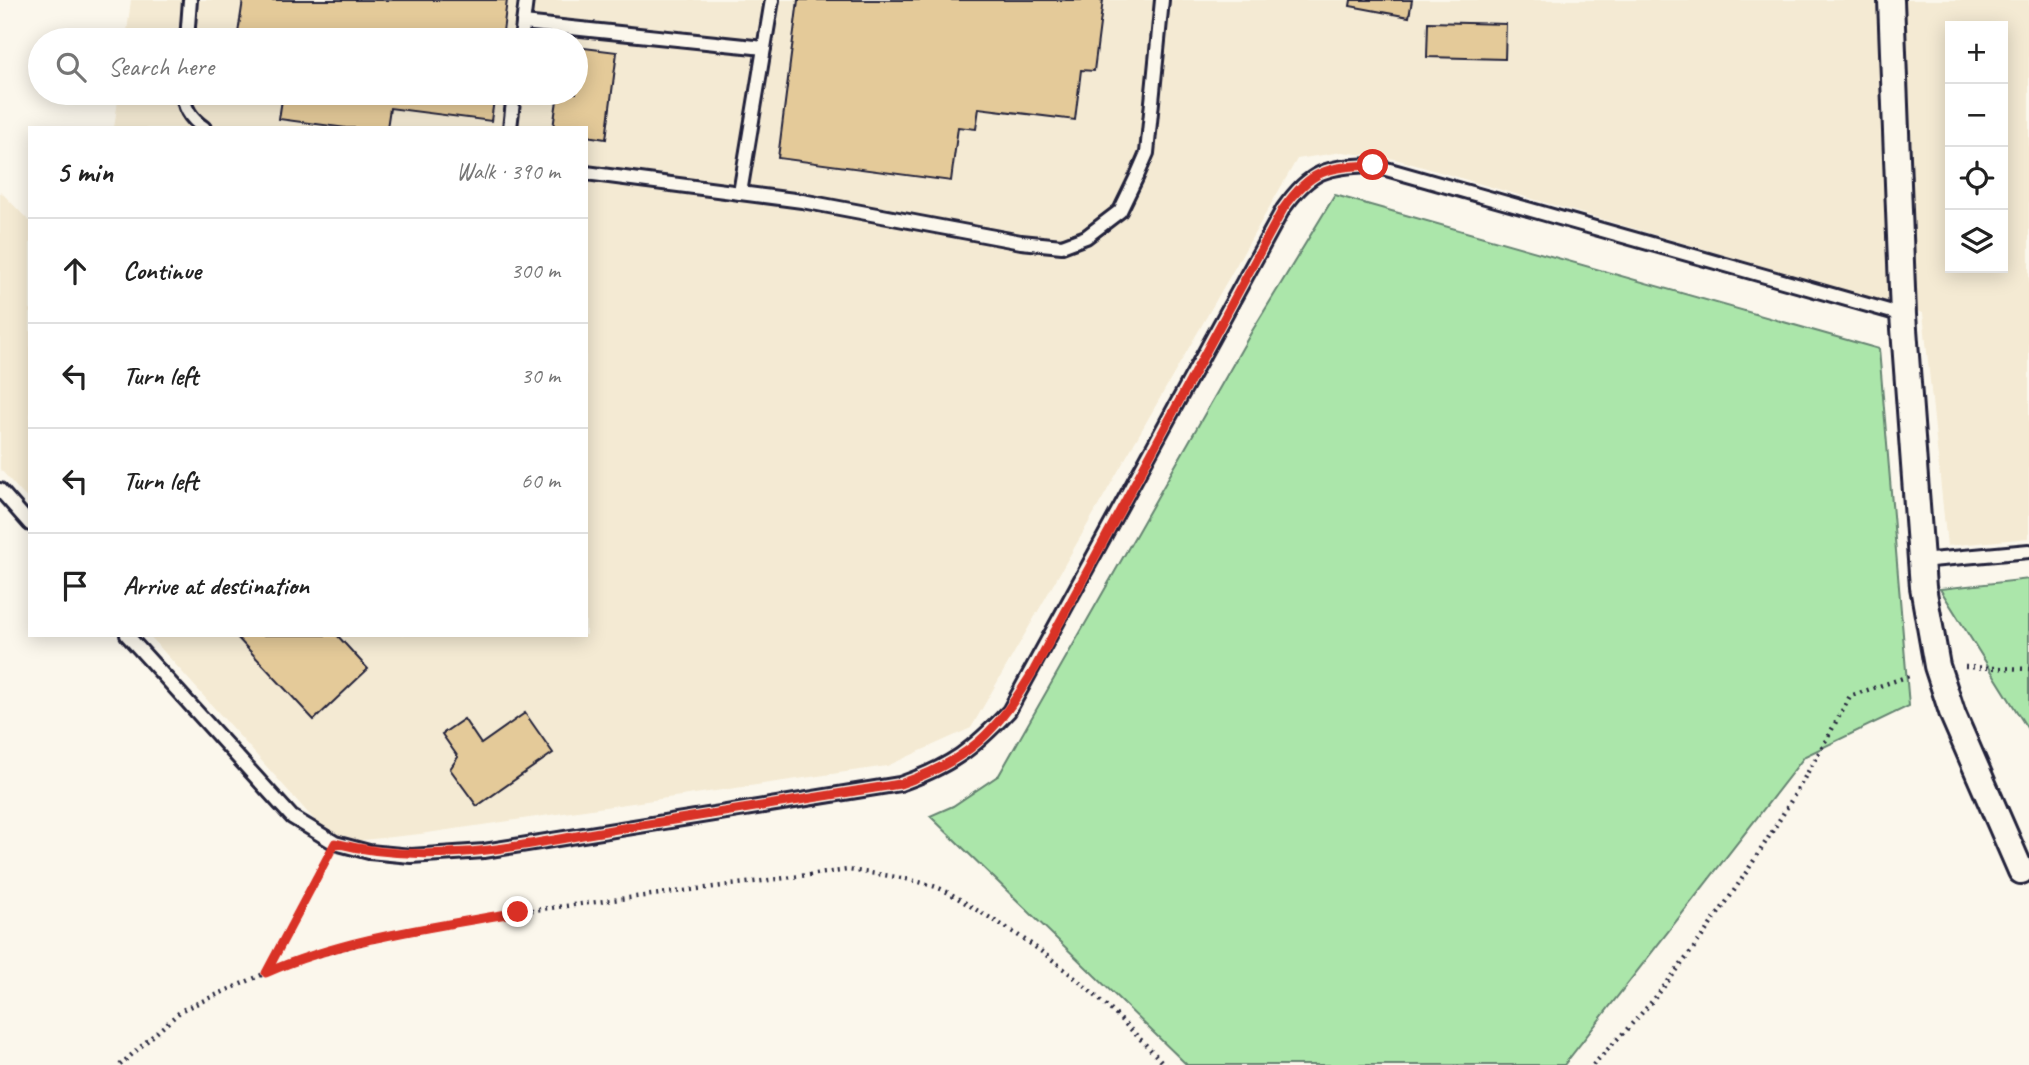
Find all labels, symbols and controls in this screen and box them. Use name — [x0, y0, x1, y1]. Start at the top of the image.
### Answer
map controls — [1945, 21, 2008, 273]
button: + — [1945, 21, 2008, 84]
search box — [28, 28, 588, 105]
icon: search — [52, 48, 90, 86]
text: Search here — [108, 50, 214, 83]
button: − — [1945, 84, 2008, 147]
button: locate — [1945, 147, 2008, 210]
route start — [1357, 149, 1388, 180]
text: 5 min — [56, 153, 113, 191]
text: Walk · 390 m — [456, 157, 560, 186]
button: layers — [1945, 210, 2008, 273]
icon: ahead — [56, 252, 94, 290]
text: Continue — [123, 254, 201, 287]
text: 300 m — [511, 256, 560, 285]
icon: left — [56, 357, 94, 395]
text: Turn left — [123, 359, 198, 392]
text: 30 m — [521, 361, 560, 390]
icon: left — [56, 462, 94, 500]
text: Turn left — [123, 464, 198, 497]
text: 60 m — [521, 466, 560, 495]
icon: arrive — [56, 567, 94, 605]
text: Arrive at destination — [123, 569, 309, 602]
route end — [502, 896, 533, 927]

